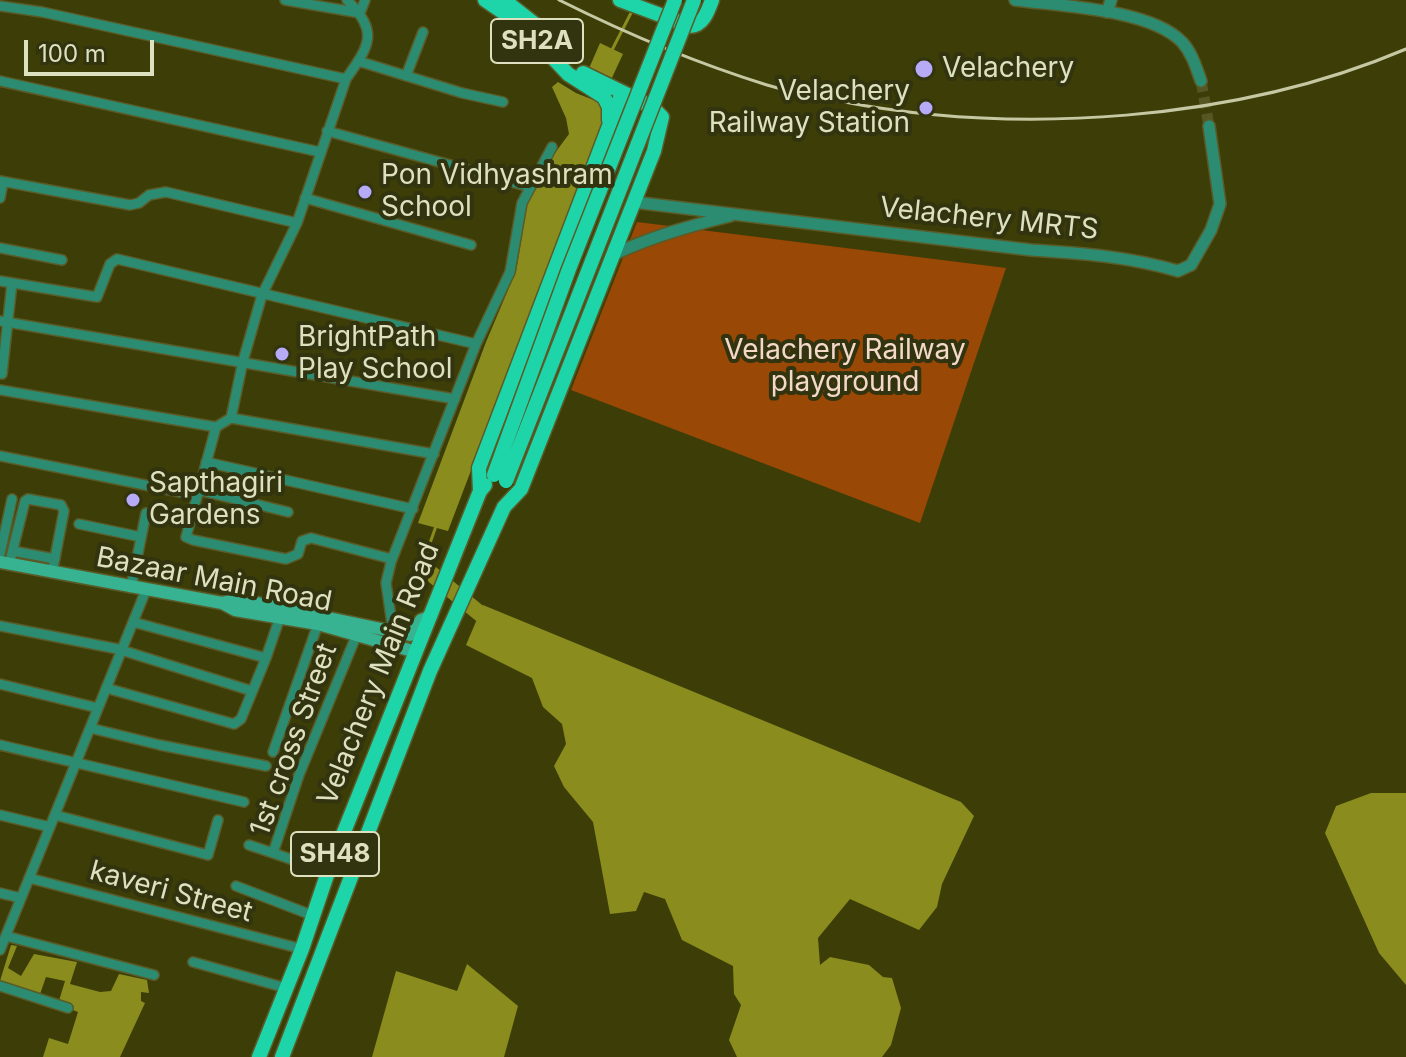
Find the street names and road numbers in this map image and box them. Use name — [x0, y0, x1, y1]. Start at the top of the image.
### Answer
road number: SH2A — [491, 19, 583, 63]
street label: Velachery MRTS — [878, 191, 1100, 247]
street label: Velachery Main Road — [311, 538, 447, 810]
street label: Bazaar Main Road — [93, 541, 335, 619]
street label: 1st cross Street — [244, 639, 344, 841]
road number: SH48 — [291, 832, 379, 876]
street label: kaveri Street — [86, 854, 256, 930]

